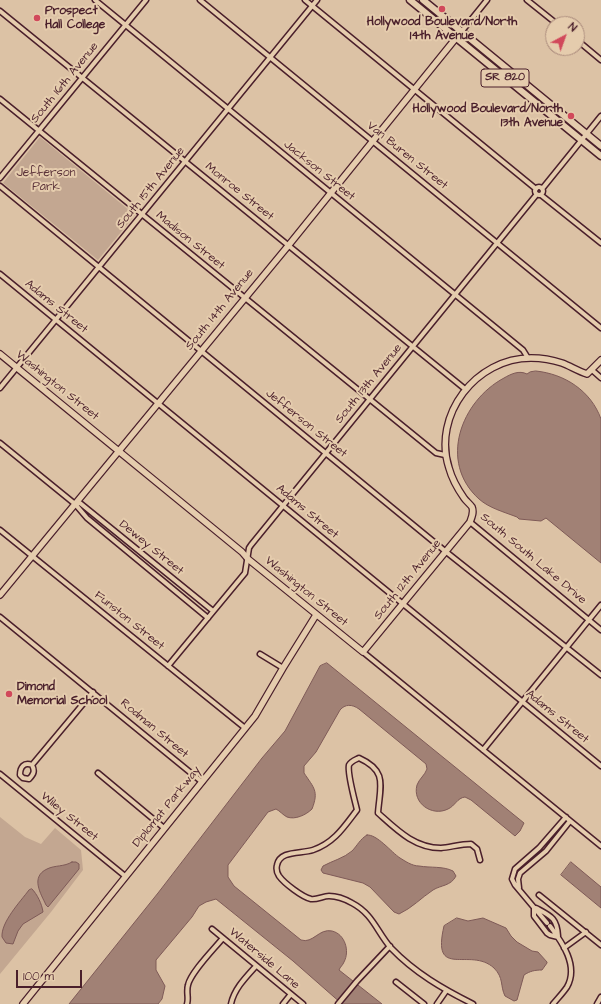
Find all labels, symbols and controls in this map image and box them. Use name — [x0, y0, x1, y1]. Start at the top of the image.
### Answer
place label: Prospect Hall College — [45, 4, 105, 32]
marker: Hollywood Boulevard/North 14th Avenue — [437, 4, 447, 14]
marker: Prospect Hall College — [32, 13, 42, 23]
place label: Hollywood Boulevard/North 14th Avenue — [367, 15, 517, 43]
north arrow — [545, 16, 585, 56]
text: N — [565, 19, 580, 35]
street label: South 16th Avenue — [28, 40, 102, 126]
road number: SR 820 — [481, 69, 529, 87]
place label: Hollywood Boulevard/North 13th Avenue — [412, 102, 563, 130]
marker: Hollywood Boulevard/North 13th Avenue — [566, 111, 576, 121]
street label: Van Buren Street — [364, 119, 450, 193]
street label: Jackson Street — [280, 138, 358, 204]
street label: South 15th Avenue — [114, 144, 188, 232]
street label: Monroe Street — [202, 160, 276, 224]
park label: Jefferson Park — [17, 166, 75, 194]
street label: Madison Street — [153, 209, 227, 273]
street label: South 14th Avenue — [183, 266, 257, 354]
street label: Adams Street — [21, 277, 91, 337]
street label: South 13th Avenue — [332, 341, 406, 427]
street label: Washington Street — [13, 348, 101, 424]
street label: Jefferson Street — [262, 387, 350, 461]
street label: Adams Street — [273, 482, 341, 542]
street label: South South Lake Drive — [477, 510, 589, 608]
street label: Dewey Street — [116, 518, 186, 578]
street label: South 12th Avenue — [371, 537, 445, 623]
street label: Washington Street — [262, 554, 350, 630]
street label: Funston Street — [91, 588, 167, 654]
place label: Dimond Memorial School — [17, 680, 107, 708]
street label: Adams Street — [522, 687, 592, 747]
marker: Dimond Memorial School — [4, 689, 14, 699]
street label: Rodman Street — [117, 696, 191, 762]
street label: Diplomat Parkway — [130, 764, 204, 850]
street label: Wiley Street — [37, 789, 101, 845]
street label: Waterside Lane — [226, 925, 302, 993]
scale bar — [18, 962, 84, 988]
text: 100 m — [23, 968, 54, 985]

